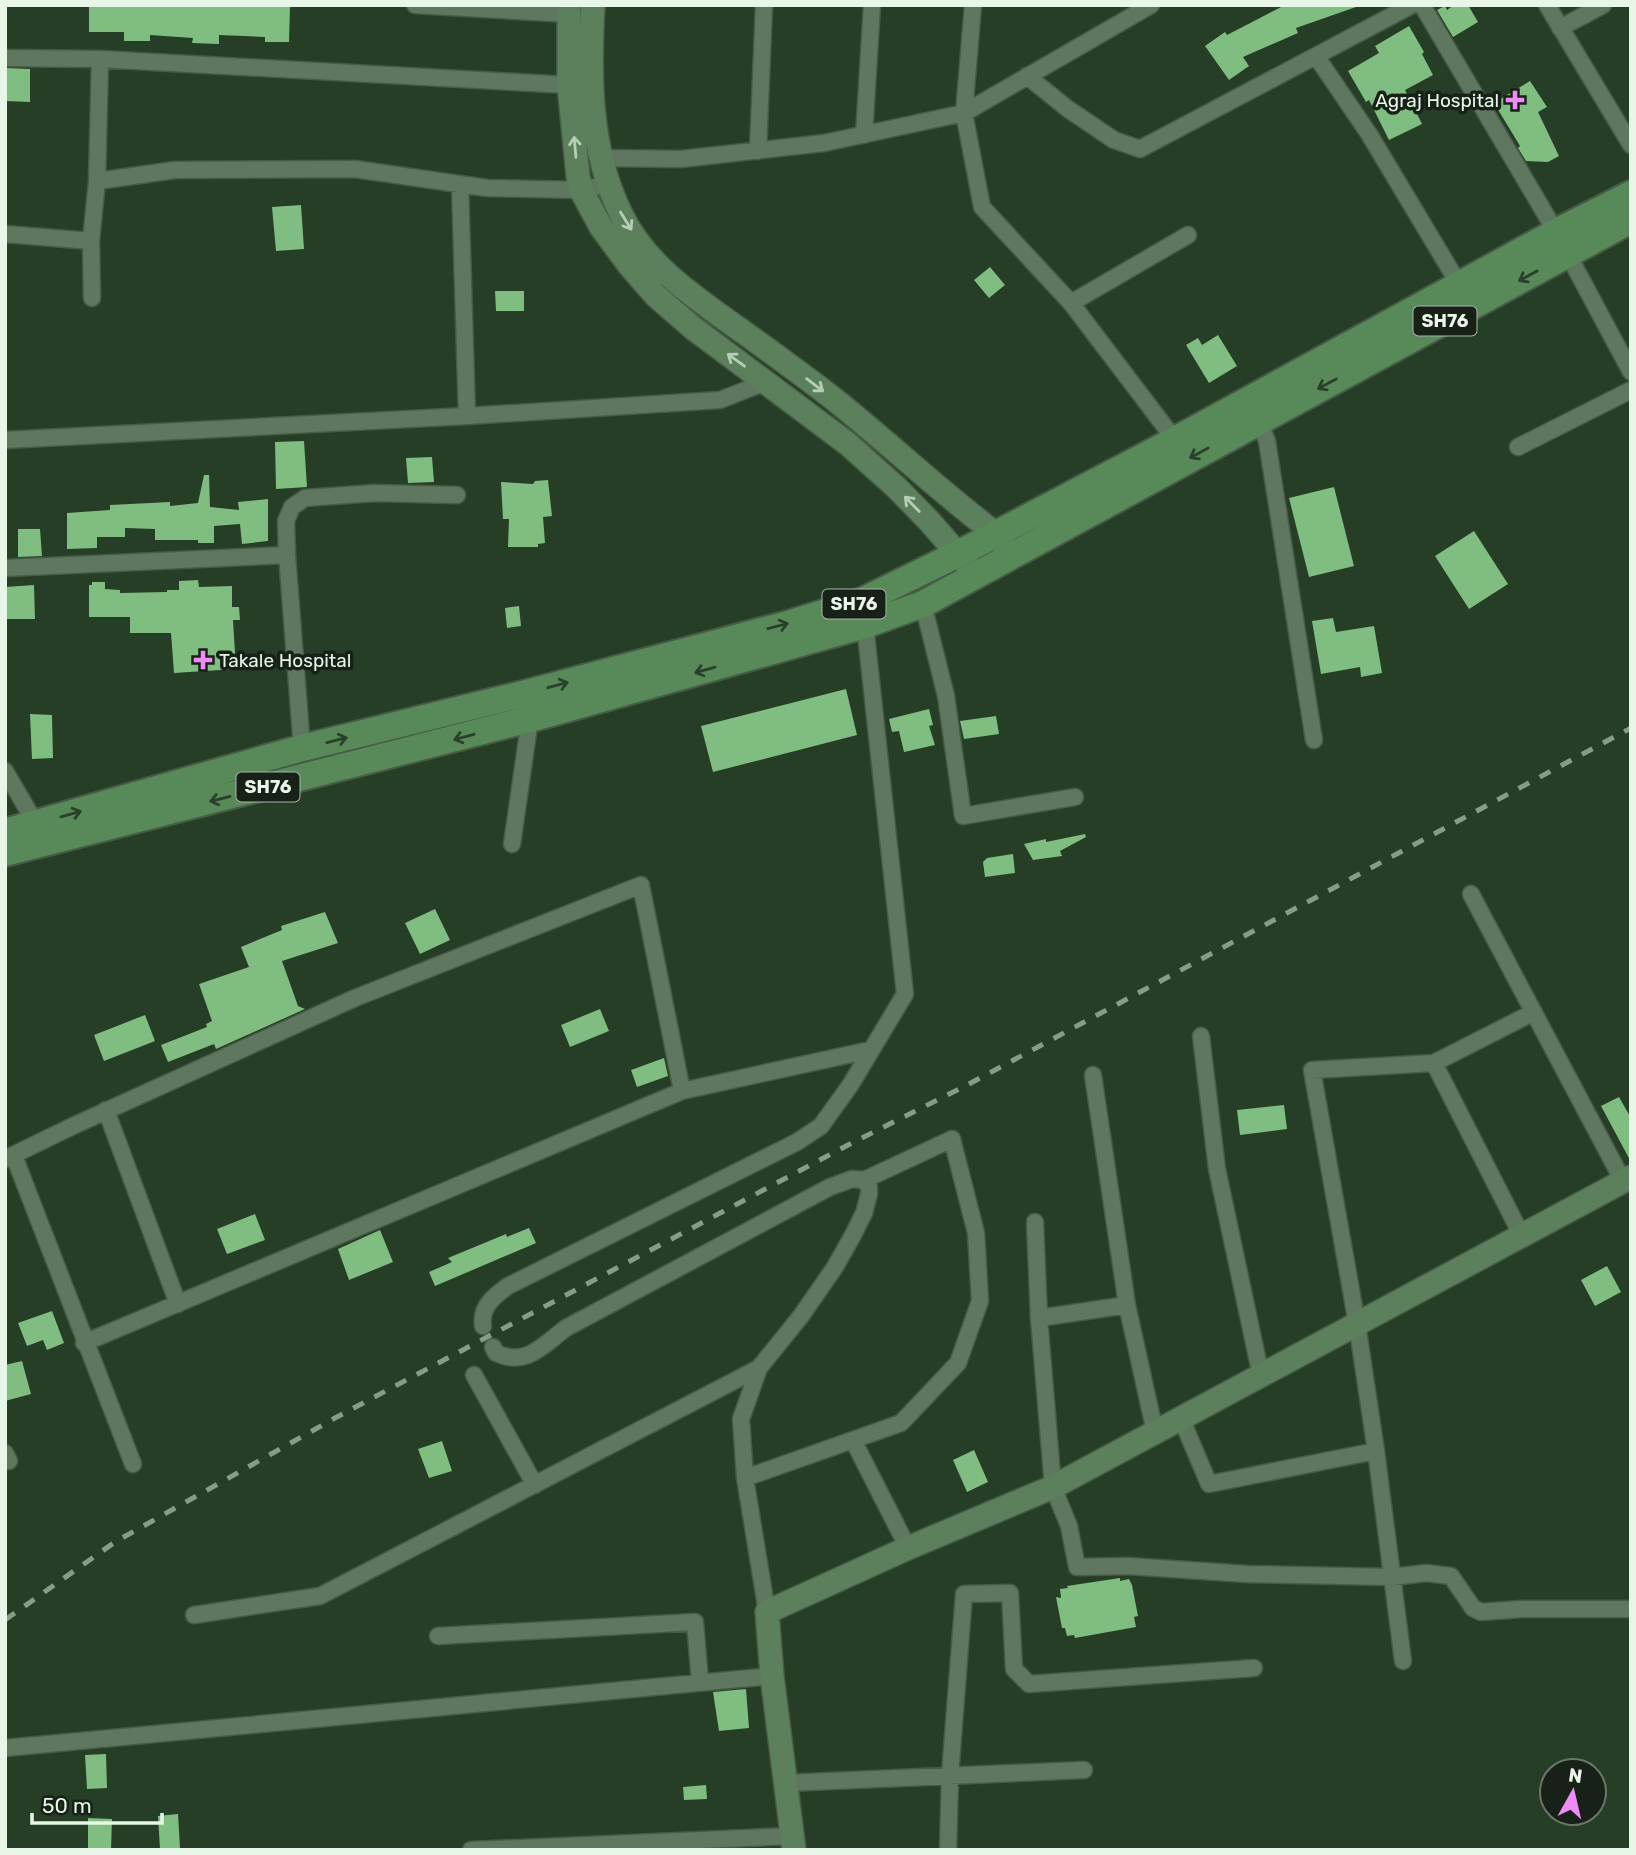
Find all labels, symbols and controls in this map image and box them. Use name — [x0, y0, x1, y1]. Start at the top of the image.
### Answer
place label: Agraj Hospital — [1375, 89, 1499, 112]
marker: Agraj Hospital — [1505, 90, 1525, 110]
one-way arrow — [568, 136, 581, 158]
one-way arrow — [619, 211, 633, 231]
one-way arrow — [1518, 269, 1538, 283]
road number: SH76 — [1414, 306, 1476, 335]
one-way arrow — [727, 352, 746, 367]
one-way arrow — [805, 378, 824, 393]
one-way arrow — [1318, 378, 1338, 392]
one-way arrow — [1190, 447, 1210, 461]
one-way arrow — [903, 495, 920, 512]
road number: SH76 — [822, 590, 886, 618]
one-way arrow — [767, 619, 789, 632]
place label: Takale Hospital — [219, 649, 351, 672]
marker: Takale Hospital — [193, 650, 213, 670]
one-way arrow — [694, 664, 716, 677]
one-way arrow — [546, 678, 569, 691]
one-way arrow — [453, 731, 476, 744]
one-way arrow — [326, 732, 348, 745]
road number: SH76 — [236, 772, 300, 802]
one-way arrow — [209, 793, 232, 806]
one-way arrow — [59, 807, 82, 820]
north arrow — [1538, 1757, 1608, 1827]
text: N — [1567, 1763, 1584, 1788]
scale bar — [32, 1782, 161, 1826]
text: 50 m — [42, 1793, 92, 1818]

